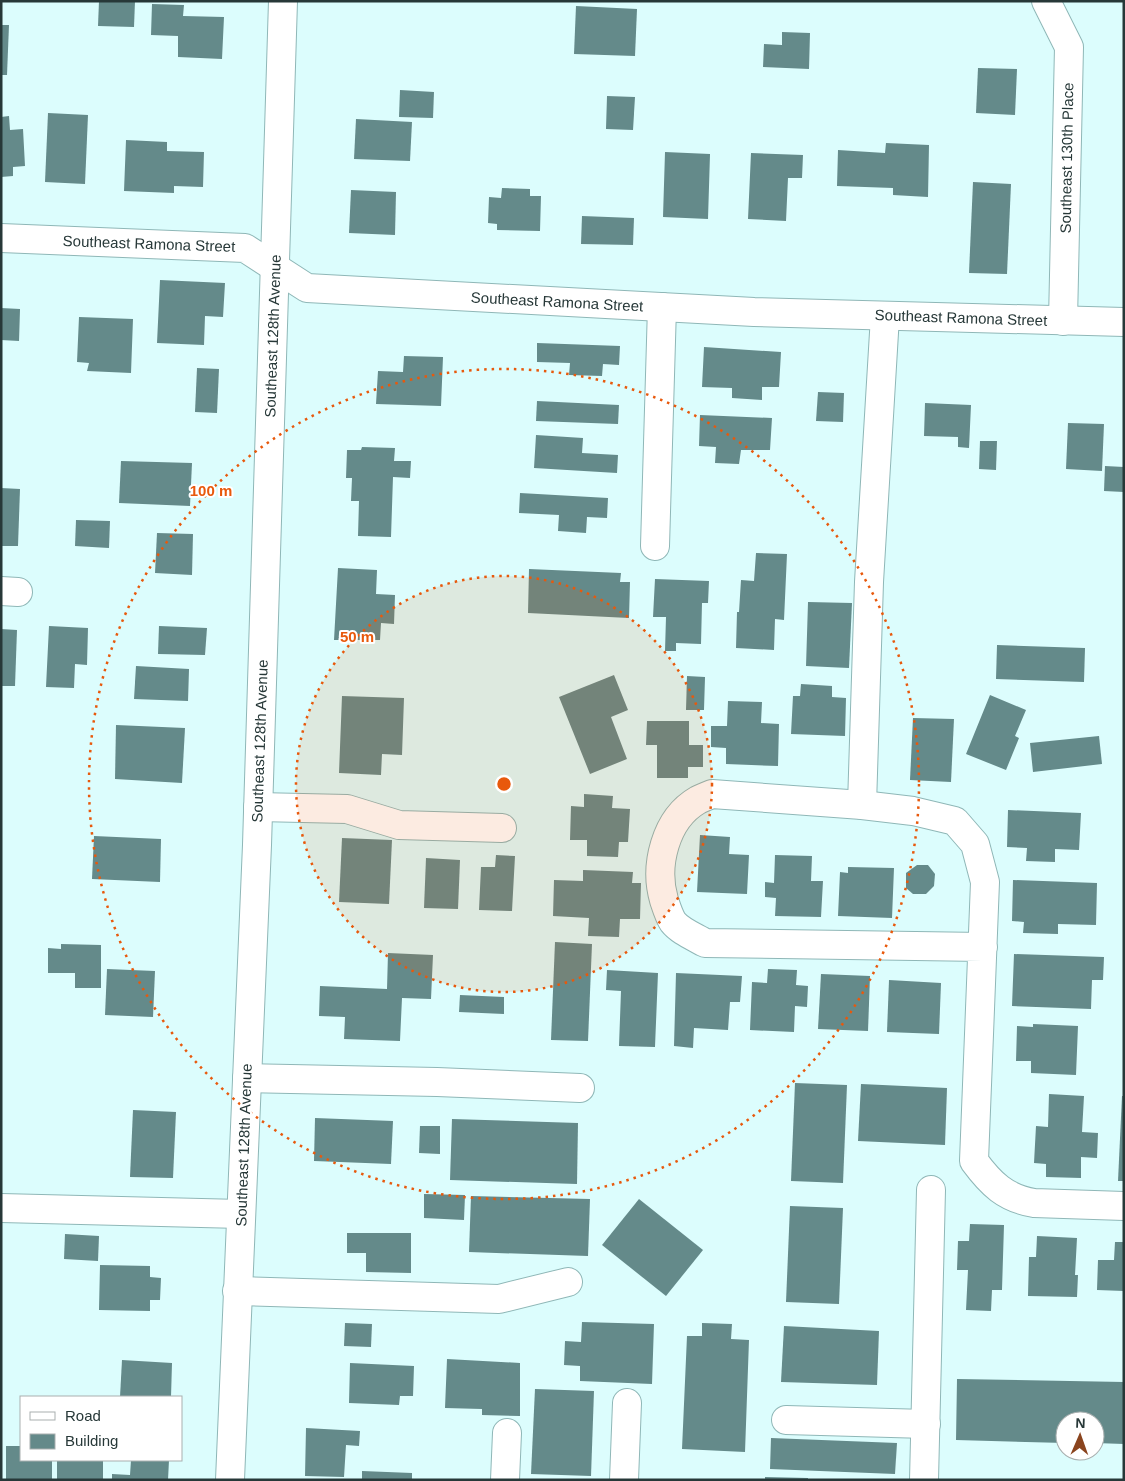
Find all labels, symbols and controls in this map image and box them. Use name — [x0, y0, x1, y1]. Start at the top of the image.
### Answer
street label: Southeast 130th Place — [1057, 82, 1076, 234]
street label: Southeast Ramona Street — [62, 232, 236, 255]
street label: Southeast 128th Avenue — [261, 254, 284, 418]
street label: Southeast Ramona Street — [470, 288, 644, 315]
street label: Southeast Ramona Street — [874, 306, 1048, 329]
text: 100 m — [190, 482, 232, 499]
text: 50 m — [340, 628, 374, 645]
street label: Southeast 128th Avenue — [248, 659, 271, 823]
centre of rings — [495, 775, 513, 793]
street label: Southeast 128th Avenue — [232, 1063, 255, 1227]
legend — [20, 1396, 182, 1461]
text: Road — [65, 1407, 101, 1424]
north arrow — [1055, 1411, 1105, 1461]
text: N — [1075, 1415, 1086, 1431]
text: Building — [65, 1432, 118, 1449]

